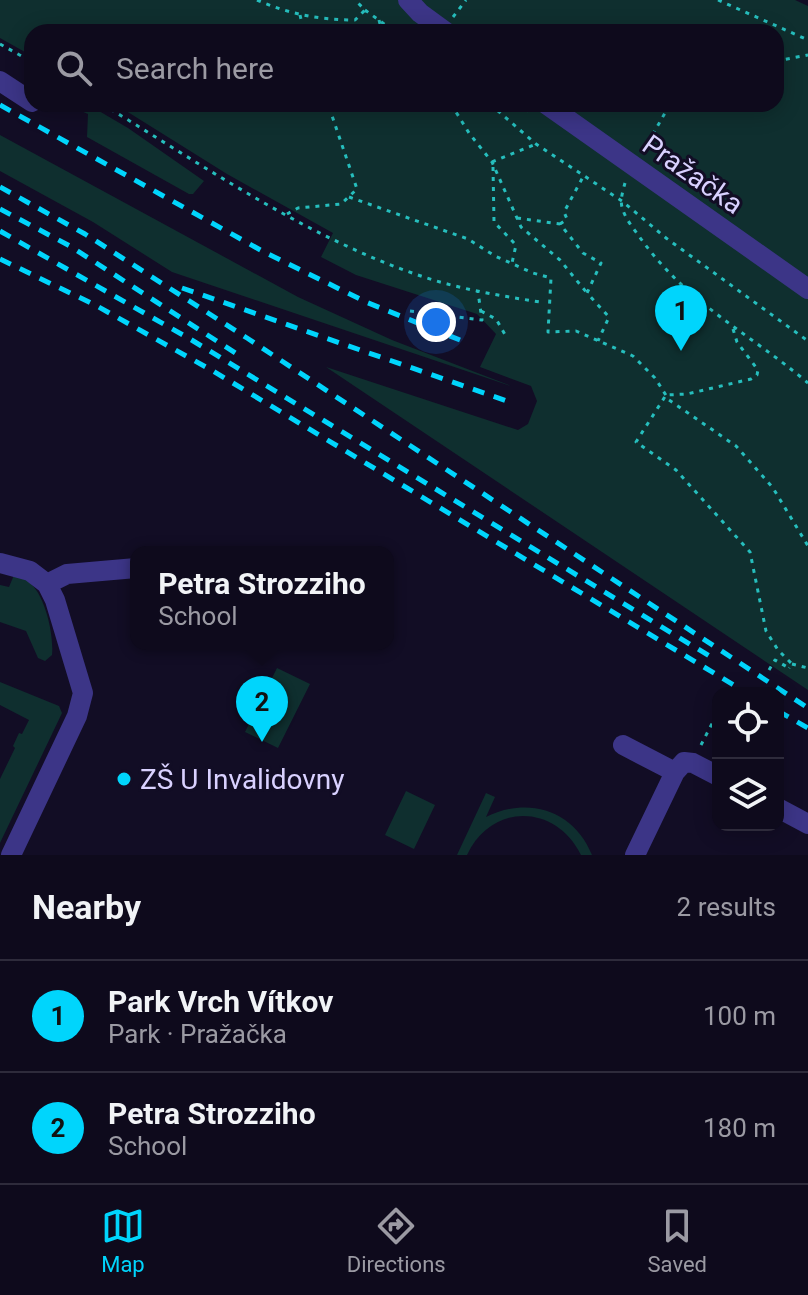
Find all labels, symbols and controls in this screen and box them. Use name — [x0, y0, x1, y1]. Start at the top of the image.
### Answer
search box — [24, 24, 784, 112]
icon: search — [52, 46, 96, 90]
text: Search here — [116, 51, 274, 86]
street label: Pražačka — [636, 128, 749, 221]
pin: 1 — [655, 285, 707, 351]
your location — [416, 302, 456, 342]
popup — [130, 546, 394, 650]
text: Petra Strozziho — [158, 566, 366, 601]
text: School — [158, 601, 238, 631]
pin: 2 — [236, 676, 288, 742]
map controls — [712, 687, 784, 831]
button: locate — [712, 687, 784, 759]
button: layers — [712, 759, 784, 831]
place label: ZŠ U Invalidovny — [140, 763, 345, 796]
marker: ZŠ U Invalidovny — [115, 770, 133, 788]
text: Nearby — [32, 887, 141, 927]
text: 2 results — [677, 892, 776, 922]
text: Park Vrch Vítkov — [108, 984, 333, 1019]
text: 1 — [51, 1001, 65, 1031]
text: 100 m — [703, 1001, 776, 1031]
text: Park · Pražačka — [108, 1019, 287, 1049]
text: Petra Strozziho — [108, 1096, 316, 1131]
text: 2 — [51, 1113, 65, 1143]
text: 180 m — [703, 1113, 776, 1143]
text: School — [108, 1131, 187, 1161]
tab: Map — [101, 1204, 145, 1277]
tab: Directions — [347, 1204, 446, 1277]
tab: Saved — [648, 1204, 707, 1277]

